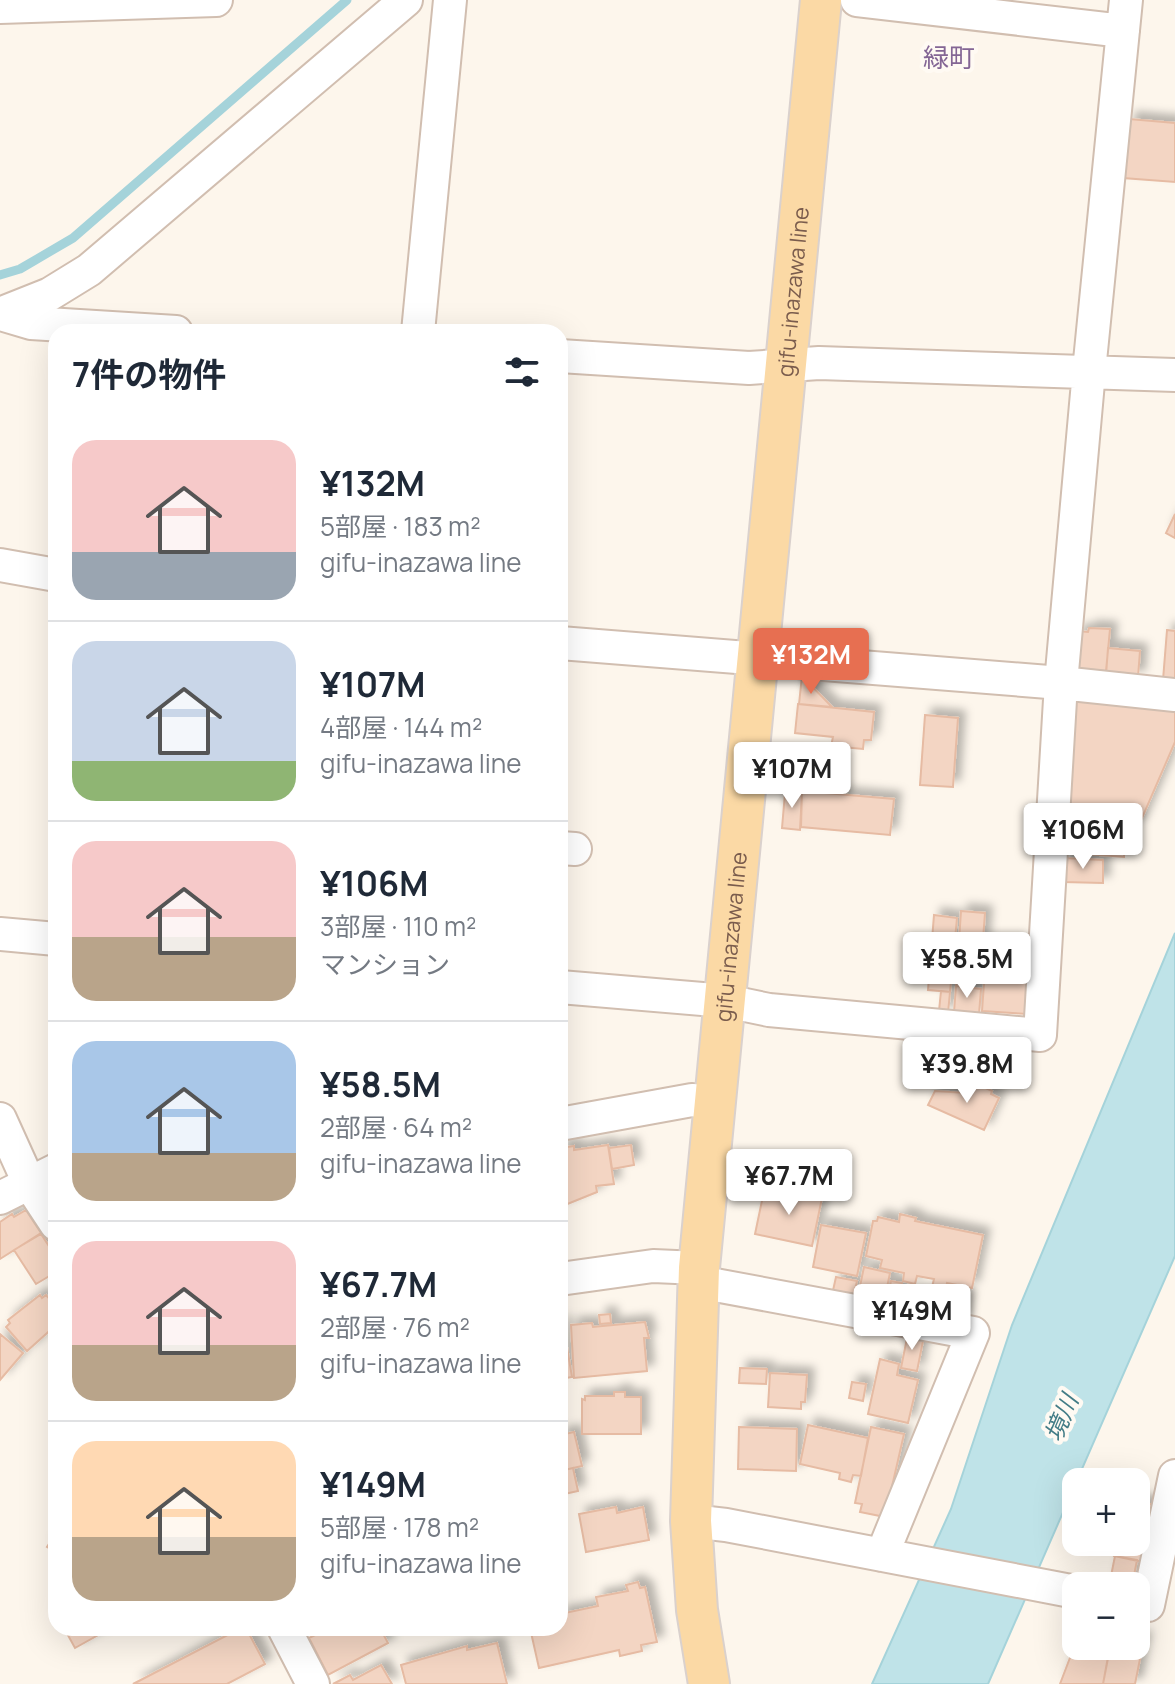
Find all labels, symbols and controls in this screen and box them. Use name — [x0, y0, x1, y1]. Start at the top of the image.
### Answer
district label: 緑町 — [923, 39, 975, 75]
street label: gifu-inazawa line — [770, 205, 816, 378]
icon: filters — [500, 350, 544, 394]
text: 7件の物件 — [72, 351, 226, 397]
text: ¥132M — [320, 460, 425, 506]
icon: home — [136, 472, 232, 568]
text: 5部屋 · 183 m² — [320, 508, 481, 544]
text: gifu-inazawa line — [320, 544, 521, 580]
pin: ¥132M — [755, 628, 867, 696]
text: ¥132M — [771, 636, 851, 672]
text: ¥107M — [320, 661, 425, 707]
icon: home — [136, 673, 232, 769]
text: 4部屋 · 144 m² — [320, 709, 482, 745]
pin: ¥107M — [736, 742, 848, 810]
text: gifu-inazawa line — [320, 745, 521, 781]
text: ¥107M — [752, 750, 832, 786]
pin: ¥106M — [1027, 803, 1139, 871]
text: ¥106M — [1042, 811, 1124, 847]
street label: gifu-inazawa line — [708, 850, 754, 1023]
text: ¥106M — [320, 860, 428, 906]
icon: home — [136, 873, 232, 969]
text: 3部屋 · 110 m² — [320, 908, 476, 944]
pin: ¥58.5M — [902, 932, 1032, 1000]
text: ¥58.5M — [921, 940, 1013, 976]
text: マンション — [320, 946, 450, 982]
pin: ¥39.8M — [902, 1037, 1032, 1105]
text: ¥39.8M — [920, 1045, 1014, 1081]
text: ¥58.5M — [320, 1061, 441, 1107]
icon: home — [136, 1073, 232, 1169]
text: 2部屋 · 64 m² — [320, 1109, 472, 1145]
text: gifu-inazawa line — [320, 1145, 521, 1181]
pin: ¥67.7M — [724, 1149, 854, 1217]
text: ¥67.7M — [744, 1157, 834, 1193]
text: ¥67.7M — [320, 1261, 437, 1307]
icon: home — [136, 1273, 232, 1369]
pin: ¥149M — [856, 1284, 968, 1352]
text: ¥149M — [872, 1292, 952, 1328]
text: 2部屋 · 76 m² — [320, 1309, 470, 1345]
text: gifu-inazawa line — [320, 1345, 521, 1381]
water label: 境川 — [1036, 1386, 1086, 1446]
text: ¥149M — [320, 1461, 426, 1507]
map controls — [1062, 1468, 1150, 1660]
button: + — [1062, 1468, 1150, 1556]
icon: home — [136, 1473, 232, 1569]
text: 5部屋 · 178 m² — [320, 1509, 479, 1545]
text: gifu-inazawa line — [320, 1545, 521, 1581]
button: − — [1062, 1572, 1150, 1660]

